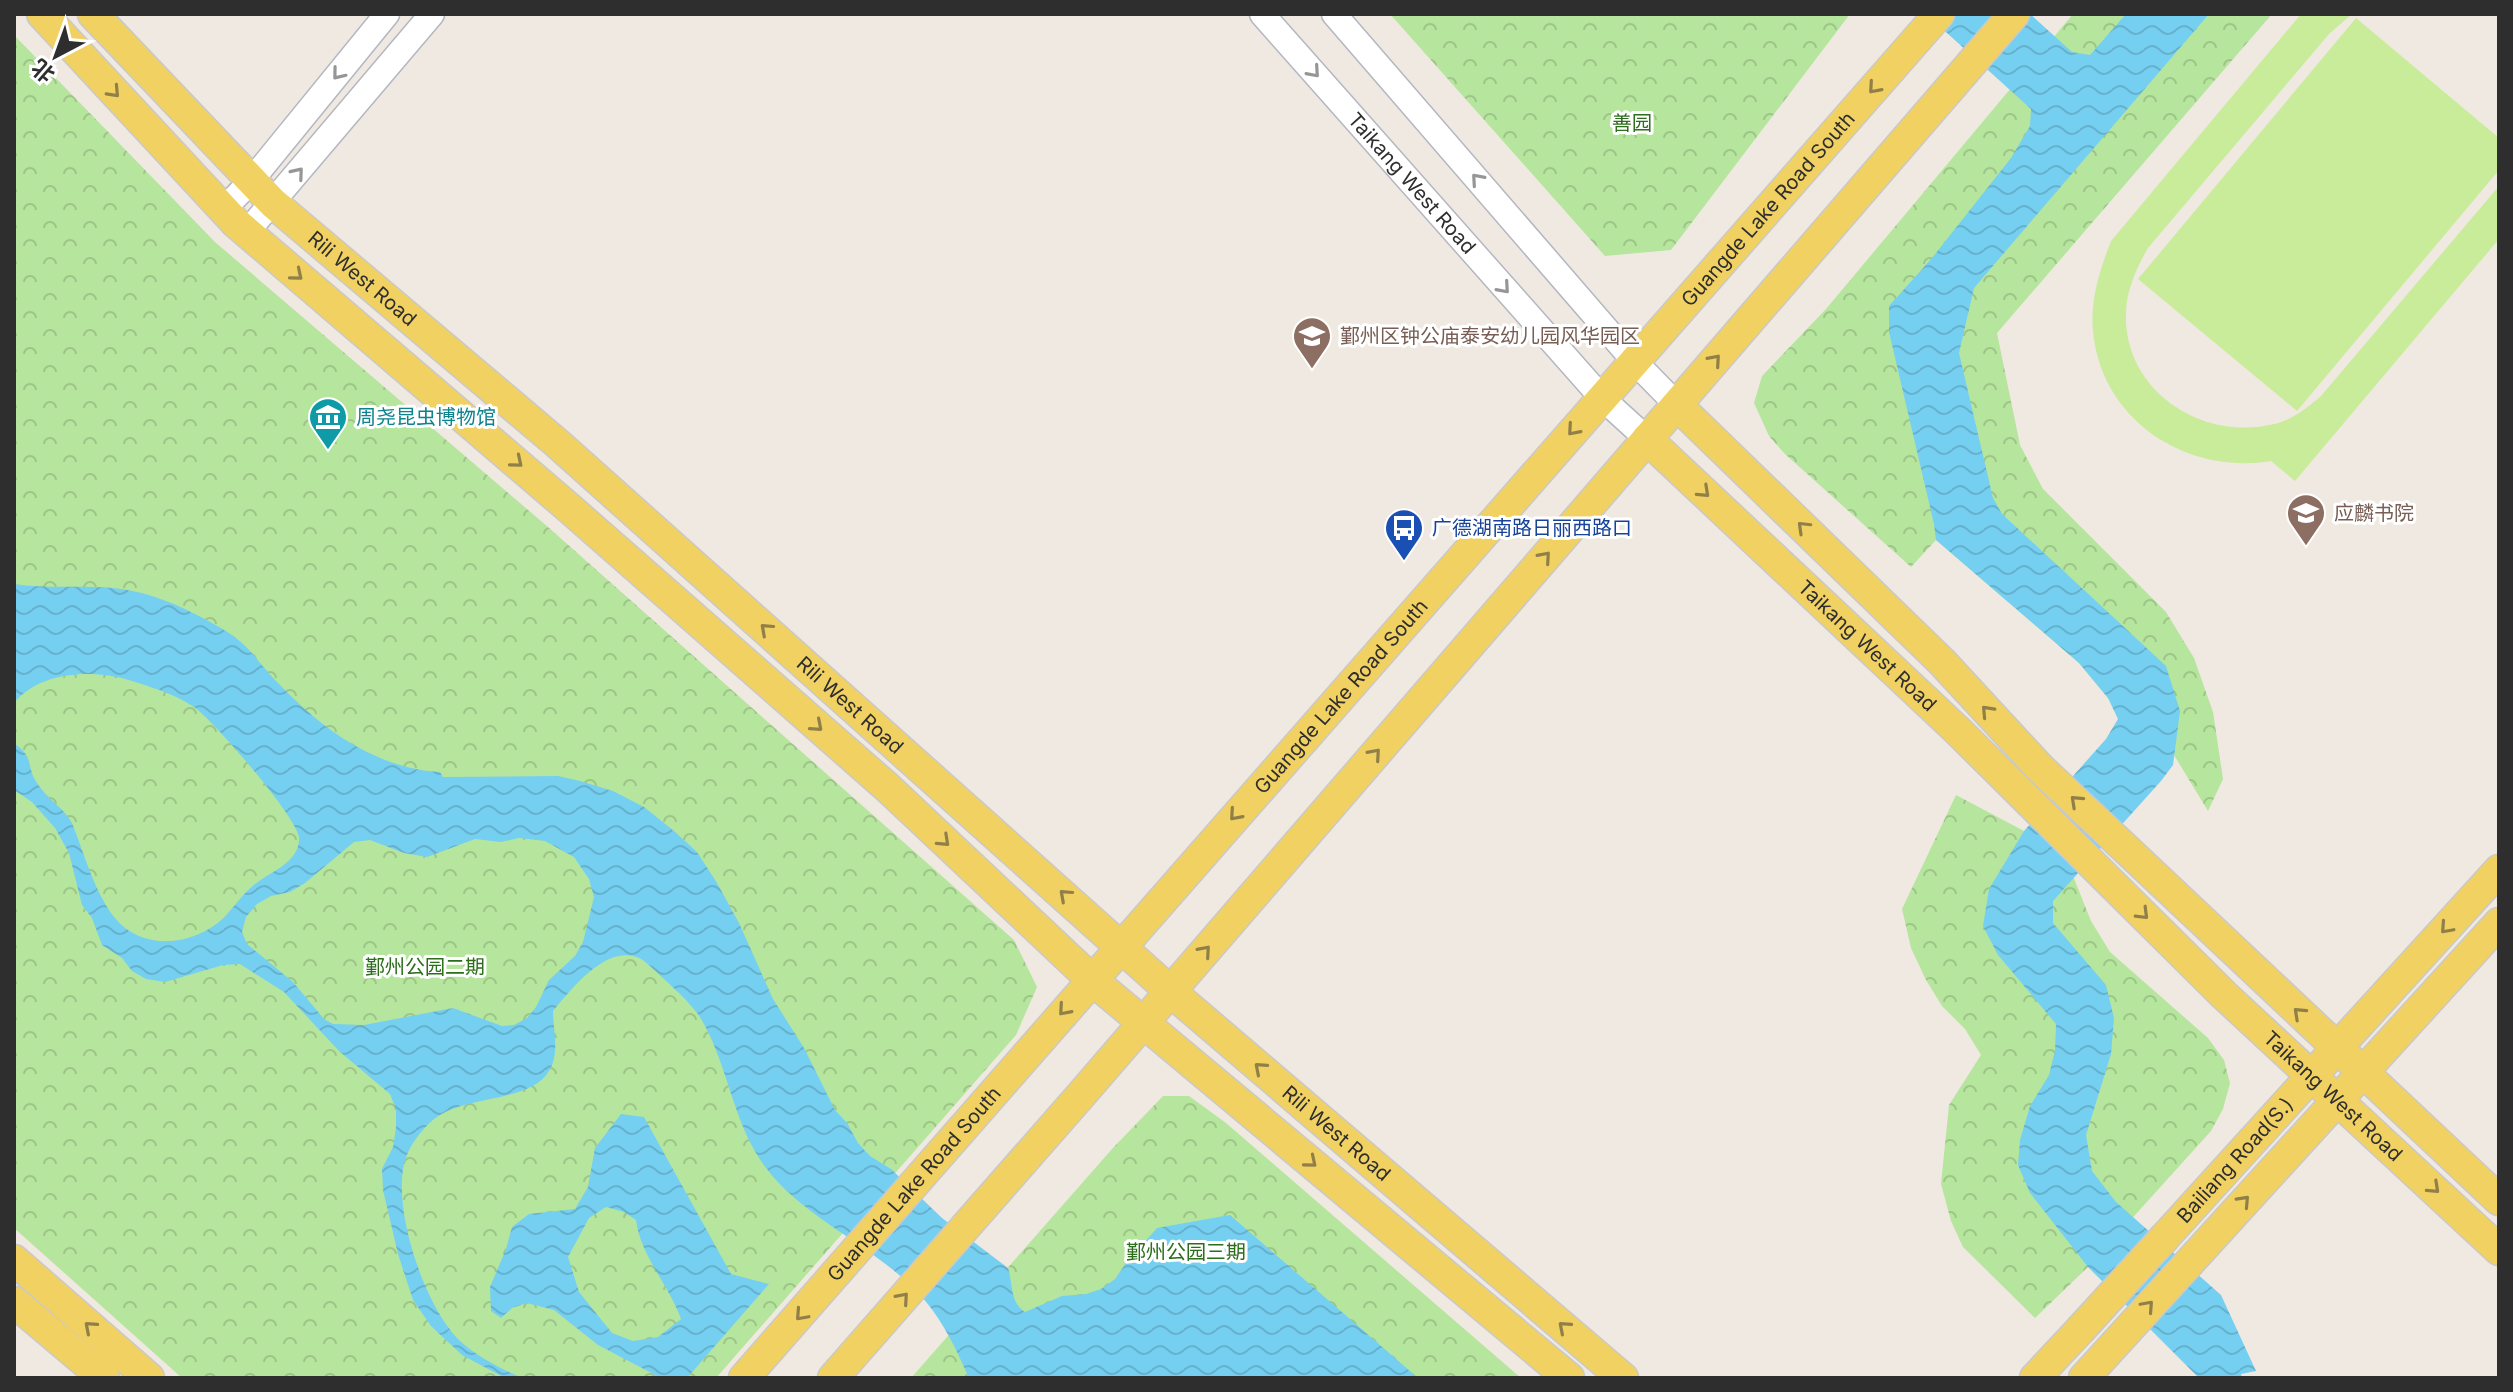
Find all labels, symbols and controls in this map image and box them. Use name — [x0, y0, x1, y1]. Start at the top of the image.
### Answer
north arrow — [16, 16, 96, 96]
text: 北 — [26, 54, 60, 88]
one-way arrow — [1304, 63, 1318, 78]
one-way arrow — [333, 65, 348, 80]
one-way arrow — [1869, 78, 1884, 93]
one-way arrow — [104, 83, 119, 97]
street label: Guangde Lake Road South — [1676, 107, 1860, 311]
street label: Taikang West Road — [1343, 108, 1481, 259]
park label: 善园 — [1612, 111, 1652, 135]
one-way arrow — [288, 168, 303, 183]
one-way arrow — [1472, 173, 1486, 188]
street label: Rili West Road — [303, 226, 421, 331]
one-way arrow — [288, 266, 303, 280]
one-way arrow — [1495, 279, 1509, 294]
school or university icon: 鄞州区钟公庙泰安幼儿园风华园区 — [1291, 315, 1333, 370]
place label: 鄞州区钟公庙泰安幼儿园风华园区 — [1340, 324, 1640, 348]
one-way arrow — [1705, 355, 1720, 370]
museum icon: 周尧昆虫博物馆 — [307, 396, 349, 451]
place label: 周尧昆虫博物馆 — [356, 405, 496, 429]
one-way arrow — [1569, 421, 1583, 436]
one-way arrow — [507, 452, 522, 467]
one-way arrow — [1695, 483, 1709, 498]
school or university icon: 应麟书院 — [2285, 492, 2327, 547]
place label: 应麟书院 — [2334, 501, 2414, 525]
bus stop icon: 广德湖南路日丽西路口 — [1383, 507, 1425, 562]
place label: 广德湖南路日丽西路口 — [1432, 516, 1632, 540]
one-way arrow — [1798, 522, 1812, 537]
one-way arrow — [1535, 552, 1550, 567]
street label: Taikang West Road — [1793, 575, 1941, 716]
street label: Guangde Lake Road South — [1249, 594, 1433, 799]
one-way arrow — [761, 625, 776, 639]
street label: Rili West Road — [792, 651, 908, 759]
one-way arrow — [1983, 705, 1997, 720]
one-way arrow — [808, 716, 823, 731]
one-way arrow — [1365, 749, 1380, 763]
one-way arrow — [2071, 796, 2085, 810]
one-way arrow — [1231, 806, 1245, 821]
one-way arrow — [935, 832, 950, 846]
one-way arrow — [1060, 891, 1075, 905]
one-way arrow — [2134, 905, 2148, 919]
one-way arrow — [2442, 918, 2456, 933]
one-way arrow — [1195, 945, 1210, 960]
park label: 鄞州公园二期 — [365, 955, 485, 979]
one-way arrow — [1059, 1001, 1074, 1016]
one-way arrow — [2294, 1007, 2308, 1022]
street label: Taikang West Road — [2259, 1026, 2407, 1166]
one-way arrow — [1254, 1063, 1269, 1077]
street label: Rili West Road — [1278, 1080, 1395, 1186]
street label: Guangde Lake Road South — [822, 1082, 1006, 1286]
street label: Bailiang Road(S.) — [2172, 1092, 2298, 1228]
one-way arrow — [1302, 1152, 1316, 1167]
one-way arrow — [2424, 1179, 2439, 1193]
one-way arrow — [2235, 1195, 2249, 1210]
park label: 鄞州公园三期 — [1126, 1240, 1246, 1264]
one-way arrow — [893, 1293, 907, 1308]
one-way arrow — [2139, 1301, 2154, 1315]
one-way arrow — [796, 1305, 810, 1320]
one-way arrow — [85, 1322, 100, 1337]
one-way arrow — [1558, 1322, 1573, 1337]

